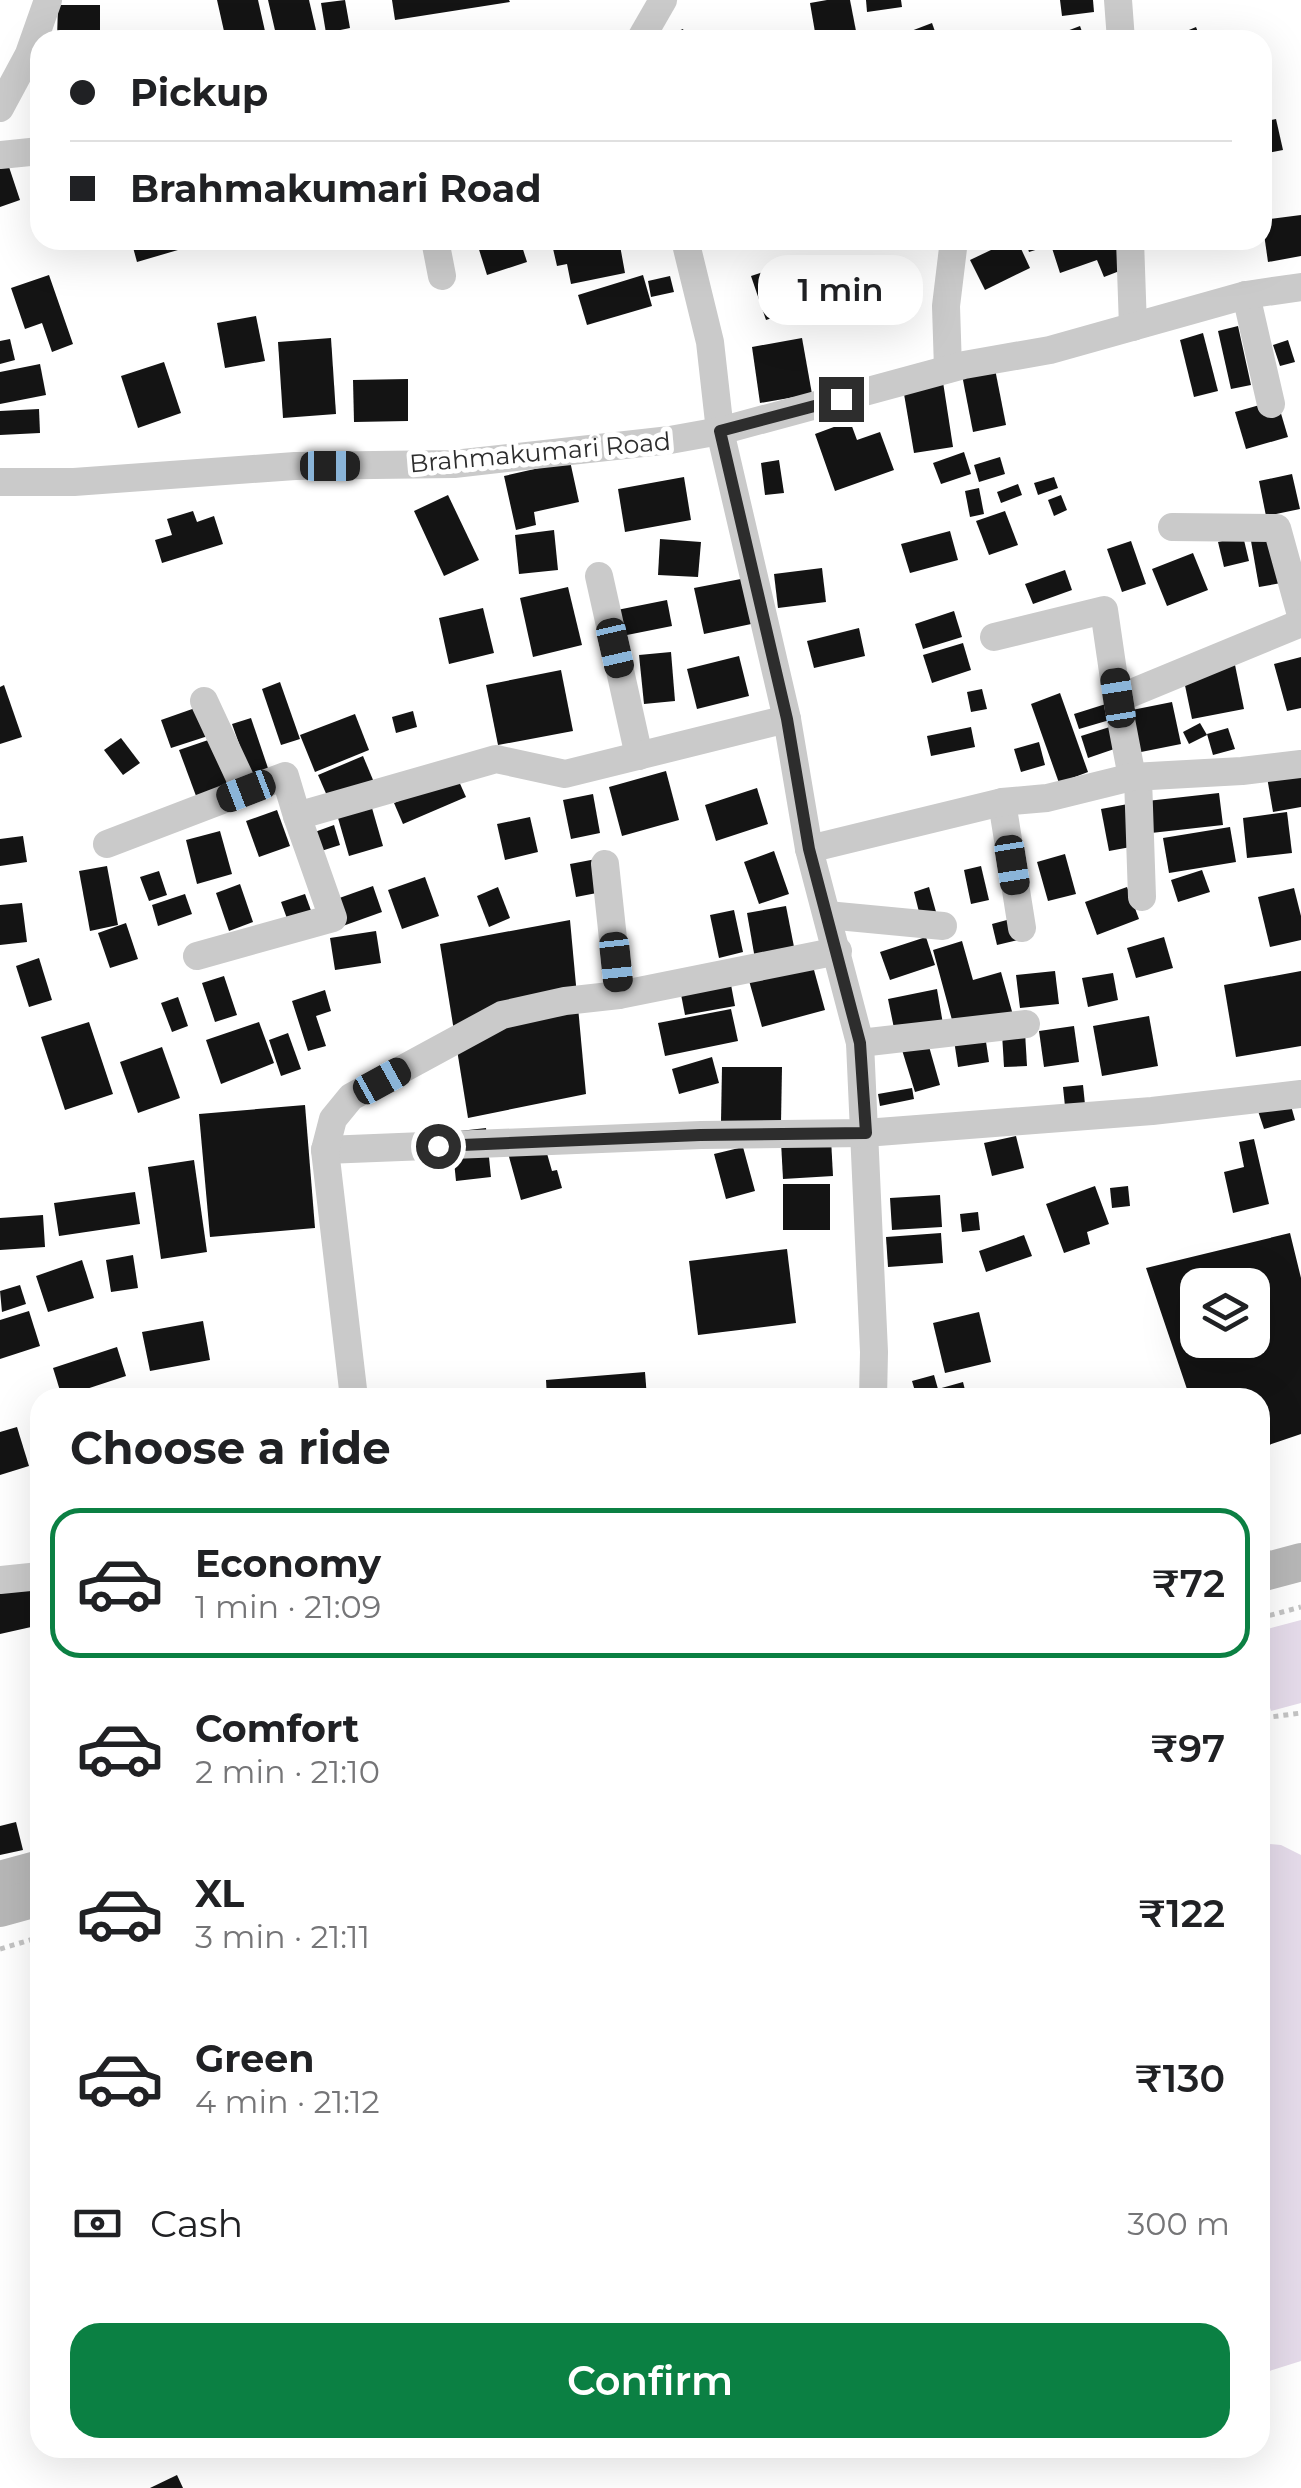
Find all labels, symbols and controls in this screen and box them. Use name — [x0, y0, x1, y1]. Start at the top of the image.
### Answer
text: Pickup — [130, 69, 268, 116]
text: Brahmakumari Road — [130, 165, 542, 212]
callout: 1 min — [758, 254, 924, 324]
text: 1 min — [798, 270, 883, 309]
route end — [819, 377, 864, 422]
street label: Brahmakumari Road — [408, 426, 672, 478]
car — [300, 451, 360, 481]
car — [594, 615, 636, 681]
car — [1098, 666, 1138, 730]
car — [213, 766, 279, 816]
car — [992, 833, 1032, 897]
car — [598, 931, 634, 993]
car — [348, 1053, 416, 1109]
route start — [416, 1124, 461, 1169]
map controls — [1180, 1268, 1270, 1358]
button: layers — [1180, 1268, 1270, 1358]
text: Choose a ride — [70, 1420, 391, 1475]
icon: car — [75, 1538, 165, 1628]
text: Economy — [195, 1540, 381, 1587]
text: ₹72 — [1152, 1560, 1225, 1607]
text: 1 min · 21:09 — [195, 1587, 381, 1626]
icon: car — [75, 1703, 165, 1793]
text: Comfort — [195, 1705, 359, 1752]
text: ₹97 — [1151, 1725, 1225, 1772]
text: 2 min · 21:10 — [195, 1752, 380, 1791]
icon: car — [75, 1868, 165, 1958]
text: XL — [195, 1870, 244, 1917]
text: ₹122 — [1138, 1890, 1225, 1937]
text: 3 min · 21:11 — [195, 1917, 370, 1956]
icon: car — [75, 2033, 165, 2123]
text: Green — [195, 2035, 315, 2082]
text: ₹130 — [1135, 2055, 1225, 2102]
text: 4 min · 21:12 — [195, 2082, 380, 2121]
icon: cash — [70, 2196, 125, 2251]
text: Cash — [150, 2200, 243, 2247]
text: 300 m — [1127, 2204, 1230, 2243]
button: Confirm — [70, 2323, 1230, 2438]

